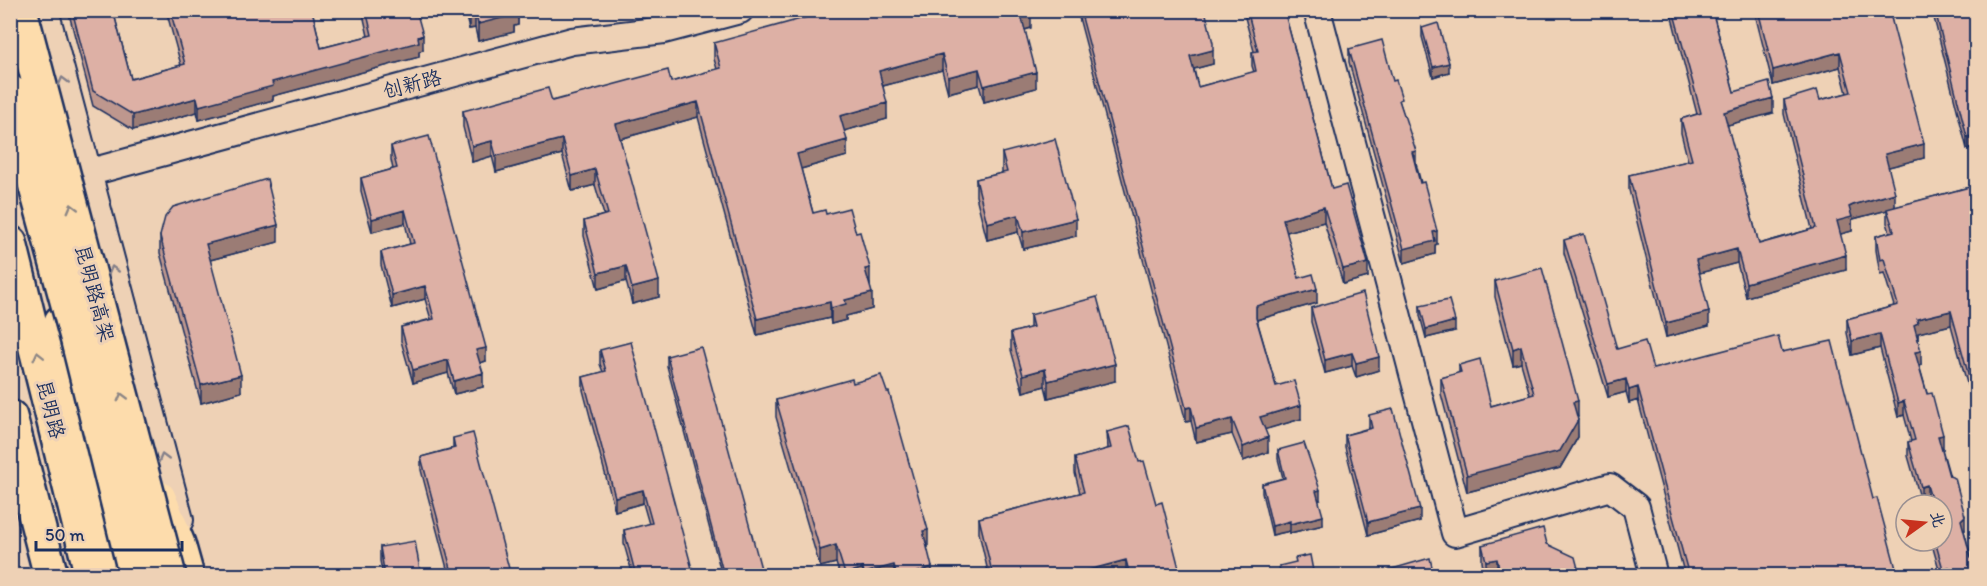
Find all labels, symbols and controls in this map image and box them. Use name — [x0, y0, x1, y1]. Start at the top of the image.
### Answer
street label: 创新路 — [380, 64, 445, 103]
one-way arrow — [58, 77, 70, 87]
one-way arrow — [67, 204, 80, 214]
street label: 昆明路高架 — [70, 242, 120, 344]
one-way arrow — [108, 265, 120, 276]
one-way arrow — [33, 351, 46, 361]
street label: 昆明路 — [32, 377, 70, 442]
one-way arrow — [117, 392, 130, 402]
one-way arrow — [158, 453, 171, 463]
north arrow — [1894, 493, 1954, 553]
text: 北 — [1927, 509, 1949, 529]
scale bar — [36, 514, 182, 552]
text: 50 m — [45, 524, 85, 546]

